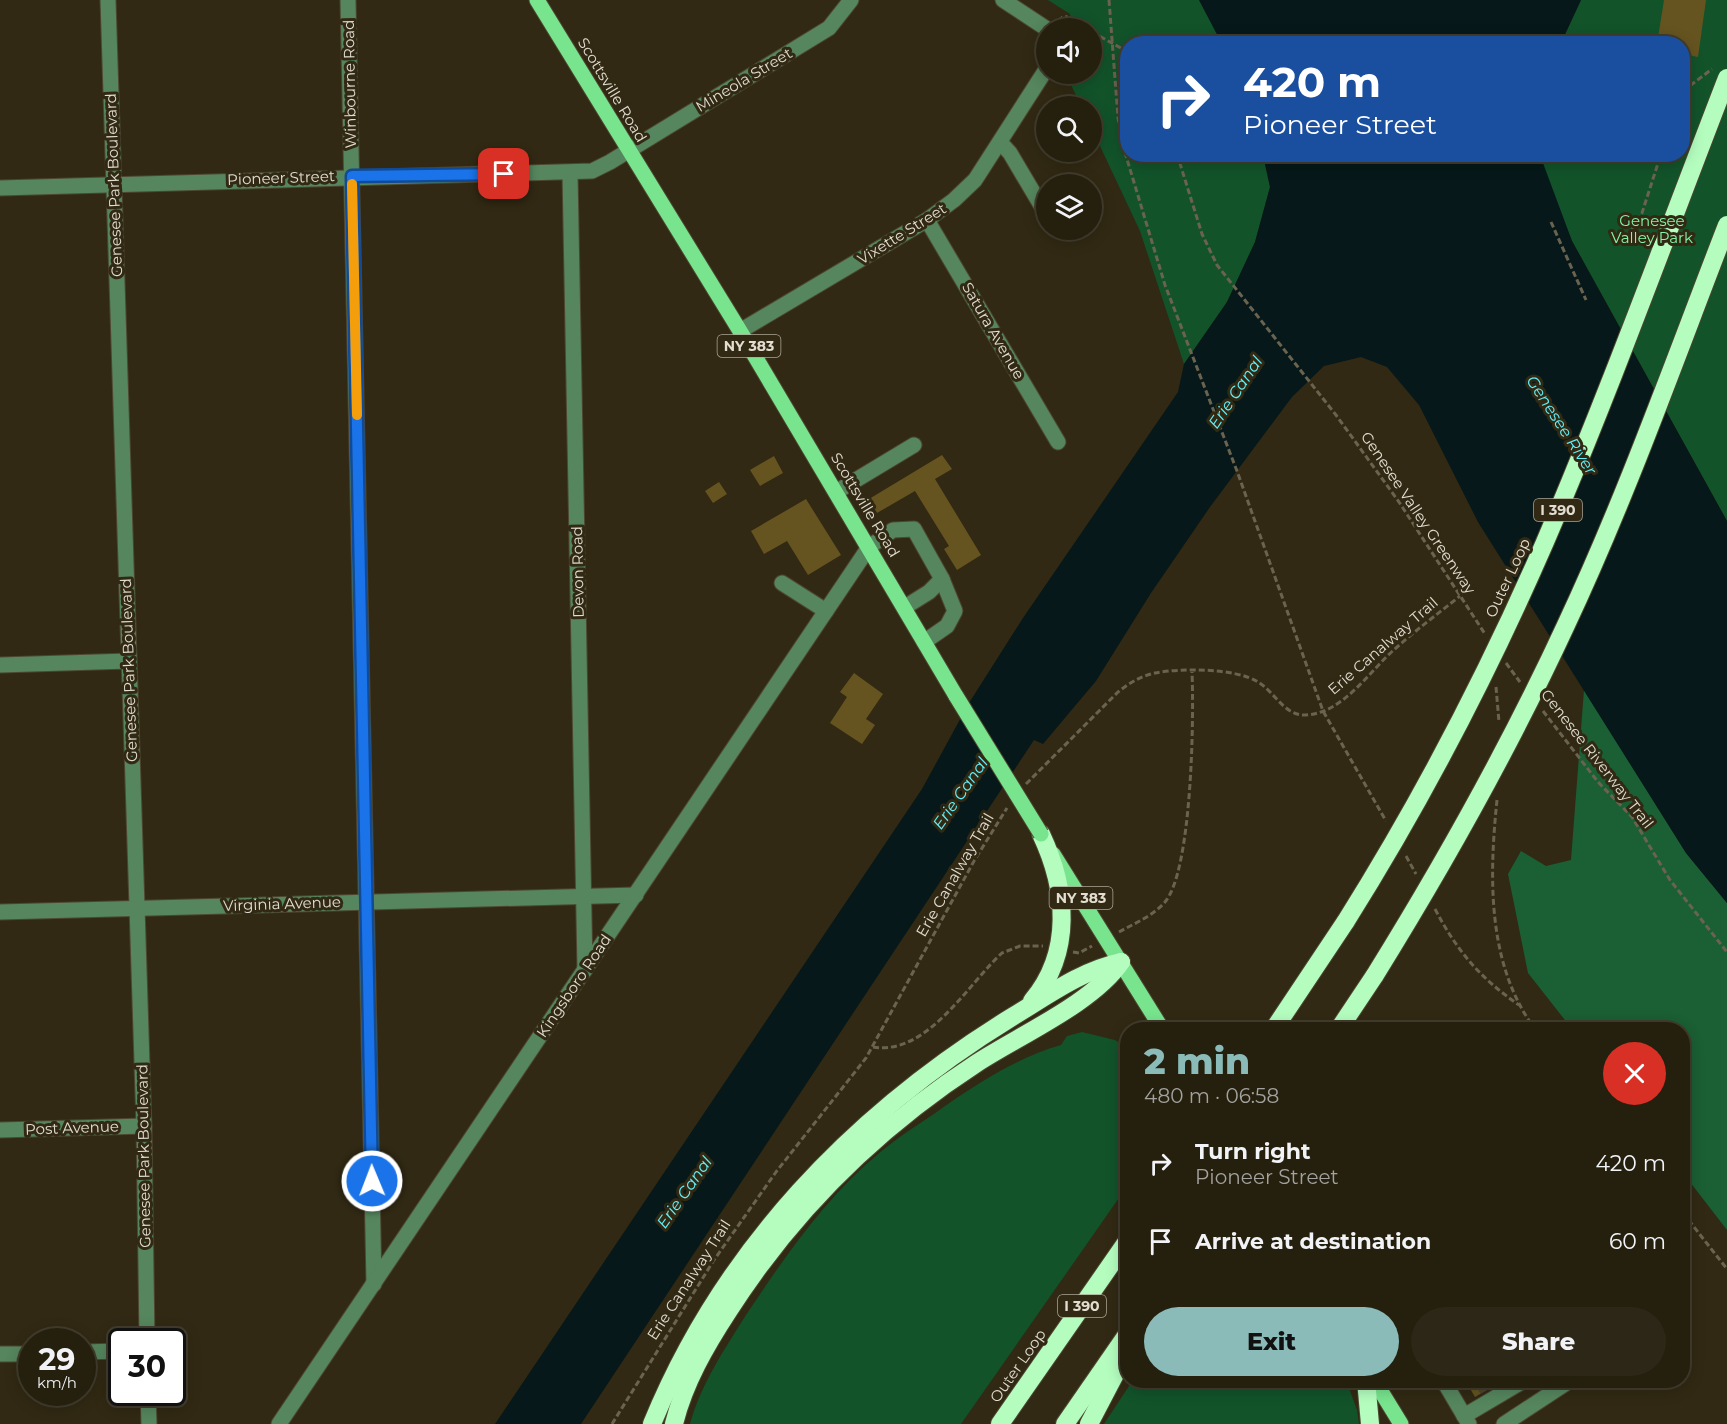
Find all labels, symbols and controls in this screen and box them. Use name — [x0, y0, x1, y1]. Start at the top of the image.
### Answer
map controls — [1036, 18, 1102, 240]
button: sound — [1036, 18, 1102, 84]
street label: Winbourne Road — [339, 20, 360, 148]
street label: Scottsville Road — [574, 34, 651, 145]
street label: Mineola Street — [692, 43, 795, 116]
text: 420 m — [1243, 56, 1381, 108]
icon: right — [1144, 60, 1222, 138]
street label: Genesee Park Boulevard — [101, 93, 126, 277]
button: search — [1036, 96, 1102, 162]
text: Pioneer Street — [1243, 108, 1437, 141]
pin — [478, 148, 529, 199]
icon: arrive — [487, 157, 520, 190]
street label: Pioneer Street — [227, 166, 335, 189]
button: layers — [1036, 174, 1102, 240]
street label: Vixette Street — [854, 199, 950, 268]
park label: Genesee Valley Park — [1611, 211, 1693, 247]
street label: Satura Avenue — [958, 279, 1029, 383]
road number: NY 383 — [718, 335, 780, 357]
water label: Erie Canal — [1204, 352, 1267, 432]
water label: Genesee River — [1523, 372, 1601, 479]
street label: Genesee Valley Greenway — [1357, 428, 1480, 598]
street label: Scottsville Road — [827, 449, 904, 560]
road number: I 390 — [1534, 499, 1582, 521]
street label: Devon Road — [567, 526, 588, 618]
street label: Outer Loop — [1481, 535, 1534, 620]
street label: Genesee Park Boulevard — [116, 578, 141, 762]
street label: Erie Canalway Trail — [1324, 593, 1442, 699]
street label: Genesee Riverway Trail — [1537, 685, 1658, 832]
water label: Erie Canal — [929, 753, 992, 833]
street label: Erie Canalway Trail — [911, 810, 998, 940]
road number: NY 383 — [1050, 887, 1112, 909]
street label: Virginia Avenue — [223, 892, 341, 915]
street label: Kingsboro Road — [532, 931, 615, 1041]
text: 2 min — [1144, 1039, 1250, 1083]
button: close — [1603, 1042, 1666, 1105]
street label: Genesee Park Boulevard — [132, 1064, 155, 1248]
text: 480 m · 06:58 — [1144, 1084, 1279, 1108]
street label: Post Avenue — [25, 1116, 119, 1139]
text: Turn right — [1195, 1138, 1310, 1165]
icon: right — [1144, 1147, 1177, 1180]
position arrow — [340, 1149, 404, 1213]
text: 420 m — [1595, 1150, 1666, 1177]
water label: Erie Canal — [653, 1152, 716, 1232]
text: Pioneer Street — [1195, 1165, 1339, 1189]
street label: Erie Canalway Trail — [643, 1216, 735, 1343]
icon: arrive — [1144, 1225, 1177, 1258]
text: Arrive at destination — [1195, 1228, 1431, 1255]
text: 60 m — [1609, 1228, 1666, 1255]
road number: I 390 — [1058, 1295, 1106, 1317]
button: Exit — [1144, 1307, 1399, 1376]
button: Share — [1411, 1307, 1666, 1376]
street label: Outer Loop — [985, 1325, 1050, 1406]
speed limit sign: 30 — [108, 1328, 186, 1406]
text: 29 — [39, 1341, 75, 1378]
text: km/h — [37, 1373, 77, 1392]

